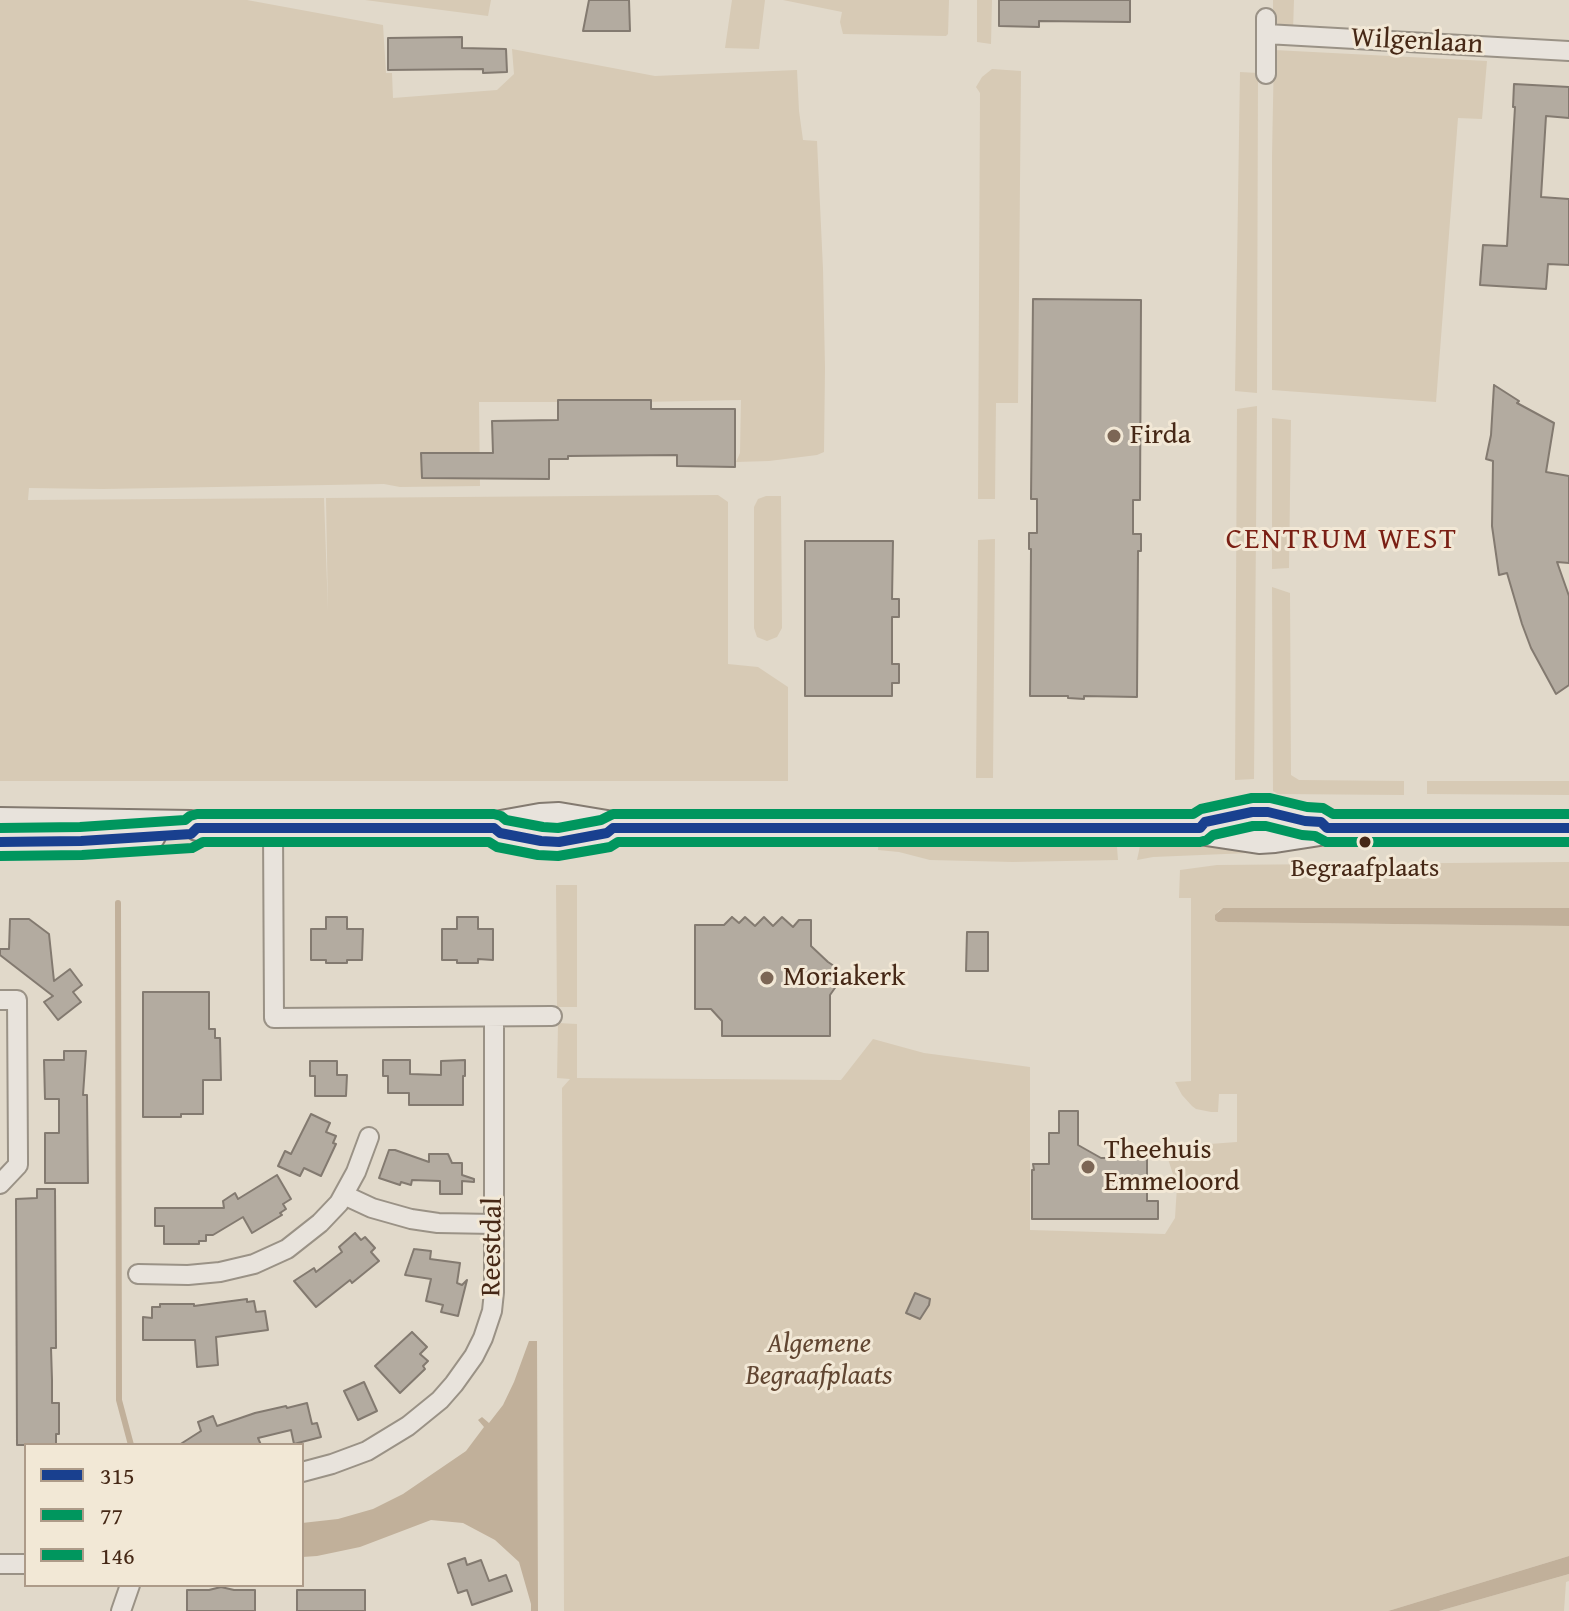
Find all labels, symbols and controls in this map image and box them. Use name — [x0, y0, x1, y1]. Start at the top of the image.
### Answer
street label: Wilgenlaan — [1350, 22, 1484, 62]
place label: Firda — [1130, 419, 1191, 453]
marker: Firda — [1105, 427, 1123, 445]
district label: CENTRUM WEST — [1226, 522, 1458, 558]
marker: Begraafplaats — [1357, 834, 1373, 850]
place label: Begraafplaats — [1291, 853, 1439, 885]
place label: Moriakerk — [783, 961, 905, 995]
marker: Moriakerk — [758, 969, 776, 987]
place label: Theehuis Emmeloord — [1104, 1134, 1240, 1200]
marker: Theehuis Emmeloord — [1079, 1158, 1097, 1176]
street label: Reestdal — [475, 1197, 511, 1297]
park label: Algemene Begraafplaats — [746, 1328, 892, 1394]
legend — [24, 1443, 304, 1587]
text: 315 — [100, 1458, 135, 1493]
text: 77 — [100, 1498, 123, 1533]
text: 146 — [100, 1538, 135, 1573]

